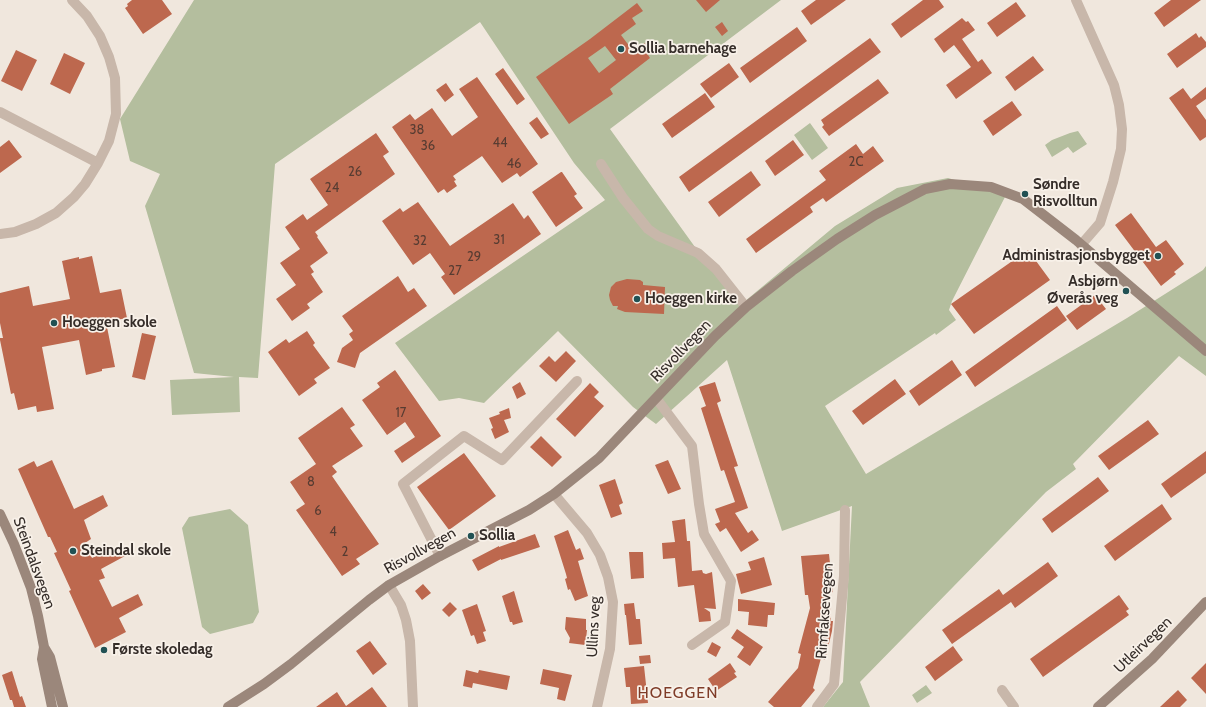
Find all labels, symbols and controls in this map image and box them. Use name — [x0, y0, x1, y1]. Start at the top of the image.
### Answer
place label: Sollia barnehage — [629, 40, 736, 58]
marker: Sollia barnehage — [616, 44, 626, 54]
house number: 38 — [410, 122, 424, 138]
house number: 44 — [492, 135, 508, 151]
house number: 36 — [421, 138, 435, 154]
house number: 2C — [849, 154, 863, 170]
house number: 46 — [507, 156, 521, 172]
house number: 26 — [348, 164, 362, 180]
place label: Søndre Risvolltun — [1033, 176, 1098, 211]
house number: 24 — [325, 180, 339, 196]
marker: Søndre Risvolltun — [1020, 189, 1030, 199]
house number: 31 — [493, 232, 505, 248]
house number: 32 — [413, 233, 427, 249]
place label: Administrasjonsbygget — [1003, 247, 1150, 265]
house number: 29 — [467, 249, 481, 265]
marker: Administrasjonsbygget — [1153, 251, 1163, 261]
house number: 27 — [448, 263, 462, 279]
place label: Asbjørn Øverås veg — [1047, 273, 1118, 308]
marker: Asbjørn Øverås veg — [1121, 286, 1131, 296]
place label: Hoeggen kirke — [645, 290, 737, 308]
marker: Hoeggen kirke — [632, 294, 642, 304]
place label: Hoeggen skole — [62, 314, 157, 332]
street label: Risvollvegen — [647, 316, 715, 386]
marker: Hoeggen skole — [49, 318, 59, 328]
house number: 17 — [396, 405, 406, 421]
house number: 8 — [307, 474, 315, 490]
house number: 6 — [314, 503, 322, 519]
street label: Steindalsvegen — [9, 515, 59, 611]
house number: 4 — [329, 524, 337, 540]
street label: Risvollvegen — [381, 524, 459, 578]
place label: Sollia — [479, 527, 515, 545]
marker: Sollia — [466, 531, 476, 541]
place label: Steindal skole — [81, 542, 171, 560]
house number: 2 — [342, 544, 348, 560]
marker: Steindal skole — [68, 546, 78, 556]
street label: Rimfaksevegen — [813, 562, 837, 660]
street label: Ullins veg — [583, 596, 605, 658]
street label: Utleirvegen — [1110, 613, 1176, 677]
place label: Første skoledag — [112, 641, 212, 659]
marker: Første skoledag — [99, 645, 109, 655]
district label: HOEGGEN — [638, 683, 718, 703]

